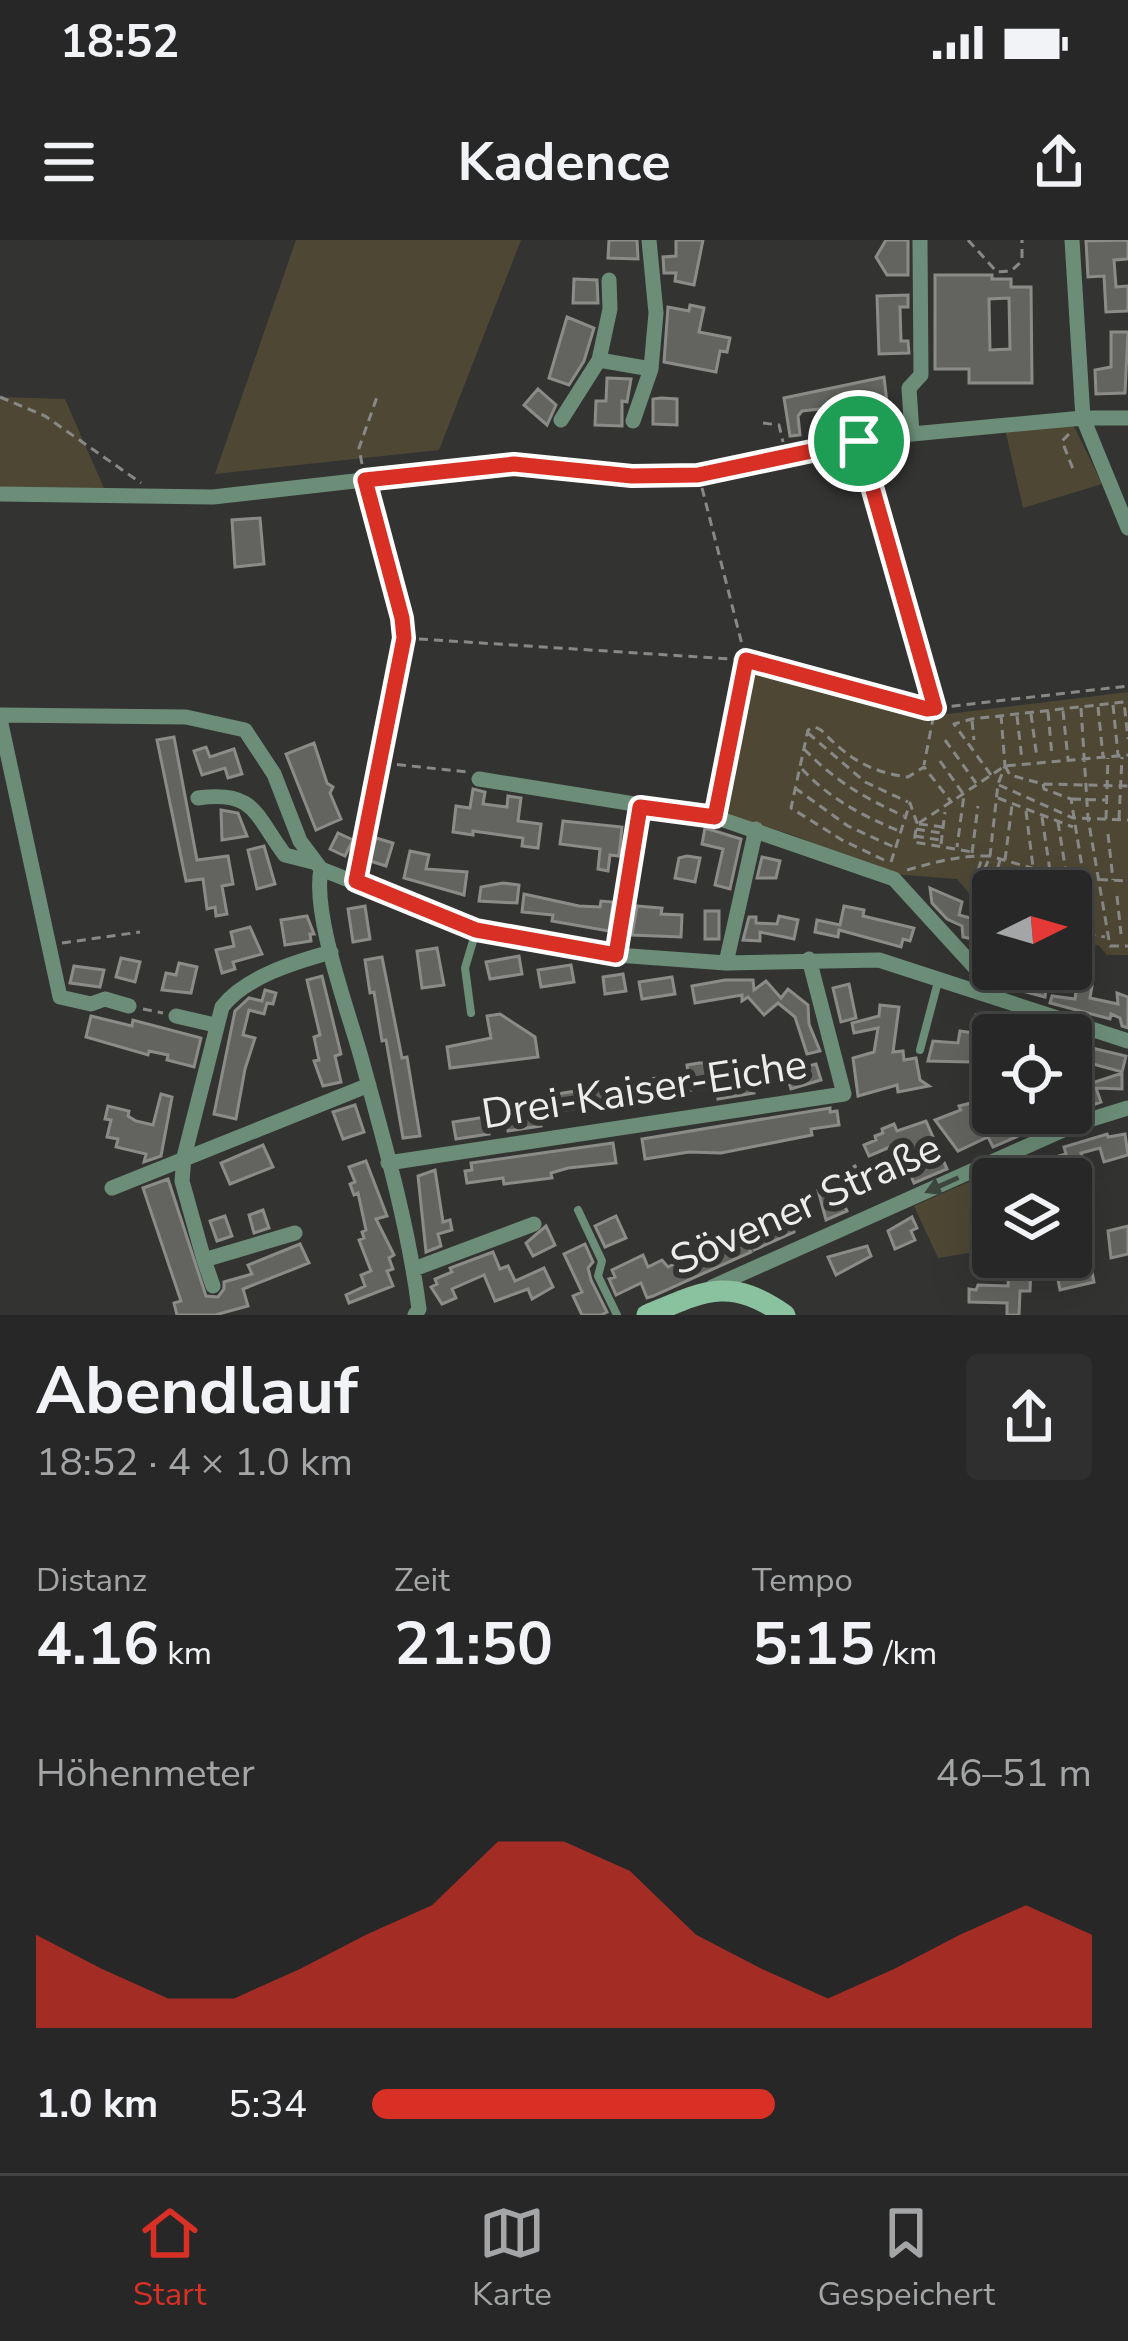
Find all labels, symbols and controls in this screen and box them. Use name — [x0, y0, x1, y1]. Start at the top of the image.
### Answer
text: 18:52 — [60, 12, 179, 73]
text: Kadence — [458, 125, 670, 199]
icon: menu — [36, 129, 102, 195]
icon: share — [1026, 129, 1092, 195]
pin — [808, 390, 910, 492]
icon: arrive — [826, 408, 892, 474]
north arrow — [972, 870, 1092, 990]
map controls — [972, 870, 1092, 1278]
button: locate — [972, 1014, 1092, 1134]
street label: Drei-Kaiser-Eiche — [478, 1036, 811, 1143]
street label: Sövener Straße — [661, 1119, 950, 1289]
button: layers — [972, 1158, 1092, 1278]
one-way arrow — [924, 1175, 959, 1195]
text: Abendlauf — [36, 1346, 358, 1436]
button: share — [966, 1354, 1092, 1480]
text: 18:52 · 4 × 1.0 km — [36, 1436, 353, 1489]
text: Distanz — [36, 1558, 147, 1603]
text: Zeit — [394, 1558, 450, 1603]
text: Tempo — [752, 1558, 853, 1603]
text: 4.16 — [36, 1603, 159, 1685]
text: 21:50 — [394, 1603, 553, 1685]
text: 5:15 — [752, 1603, 875, 1685]
text: km — [159, 1631, 212, 1676]
text: /km — [875, 1631, 937, 1676]
text: Höhenmeter — [36, 1747, 255, 1800]
text: 46–51 m — [935, 1747, 1092, 1800]
text: 1.0 km — [36, 2078, 158, 2131]
text: 5:34 — [228, 2078, 307, 2131]
tab: Start — [133, 2200, 206, 2317]
tab: Karte — [472, 2200, 552, 2317]
tab: Gespeichert — [817, 2200, 995, 2317]

